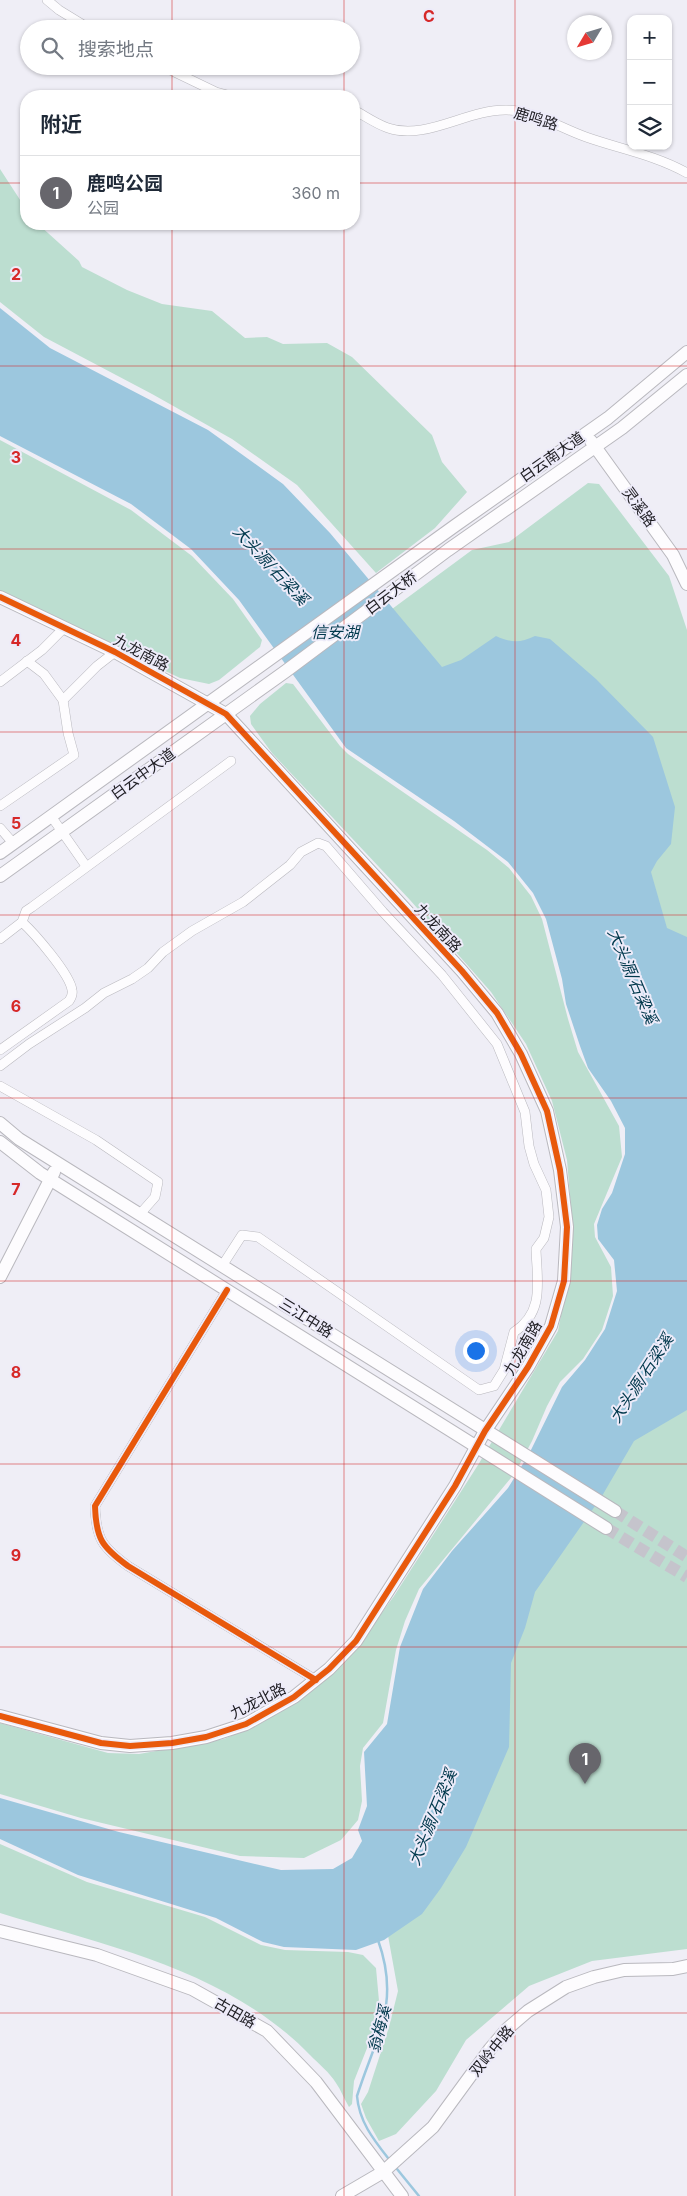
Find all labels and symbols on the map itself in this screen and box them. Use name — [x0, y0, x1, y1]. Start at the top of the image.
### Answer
text: C — [423, 6, 435, 26]
north arrow — [567, 15, 612, 60]
street label: 鹿鸣路 — [512, 103, 560, 134]
text: 2 — [11, 264, 21, 284]
street label: 白云南大道 — [516, 427, 588, 486]
text: 3 — [11, 447, 21, 467]
street label: 灵溪路 — [618, 483, 660, 530]
water label: 大头源/石梁溪 — [229, 521, 314, 610]
street label: 白云大桥 — [361, 567, 420, 618]
water label: 信安湖 — [311, 622, 362, 642]
text: 4 — [11, 630, 22, 650]
street label: 九龙南路 — [110, 630, 172, 675]
street label: 白云中大道 — [107, 744, 179, 803]
text: 5 — [11, 813, 21, 833]
street label: 九龙南路 — [411, 899, 466, 956]
water label: 大头源/石梁溪 — [604, 925, 663, 1029]
text: 6 — [11, 996, 21, 1016]
text: 7 — [11, 1179, 21, 1199]
street label: 三江中路 — [276, 1294, 337, 1342]
street label: 九龙南路 — [499, 1317, 546, 1378]
water label: 大头源/石梁溪 — [605, 1328, 678, 1426]
your location — [463, 1338, 489, 1364]
text: 8 — [11, 1362, 21, 1382]
text: 9 — [11, 1545, 21, 1565]
street label: 九龙北路 — [227, 1678, 289, 1723]
pin: 1 — [569, 1743, 601, 1784]
water label: 大头源/石梁溪 — [404, 1764, 461, 1868]
street label: 古田路 — [211, 1993, 259, 2032]
water label: 翁梅溪 — [363, 2001, 395, 2055]
street label: 双岭中路 — [465, 2021, 518, 2080]

